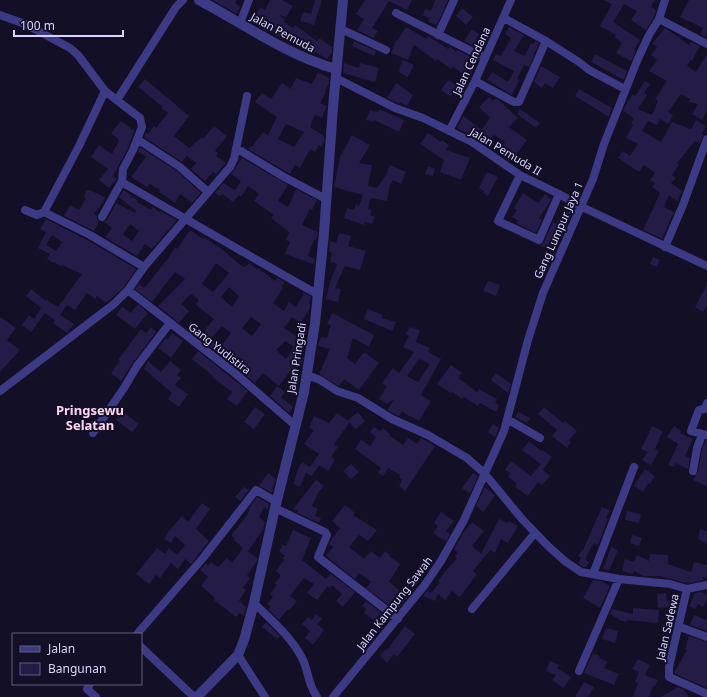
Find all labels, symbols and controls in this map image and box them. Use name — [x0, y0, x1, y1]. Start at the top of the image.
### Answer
street label: Jalan Pemuda — [247, 8, 318, 55]
scale bar — [14, 12, 123, 38]
text: 100 m — [20, 17, 55, 34]
street label: Jalan Cendana — [448, 24, 493, 98]
street label: Jalan Pemuda II — [467, 123, 545, 178]
street label: Gang Lumpur Jaya 1 — [530, 179, 586, 281]
street label: Gang Yudistira — [186, 319, 254, 377]
street label: Jalan Pringadi — [283, 322, 309, 395]
district label: Pringsewu Selatan — [56, 401, 124, 434]
street label: Jalan Kampung Sawah — [352, 553, 435, 654]
street label: Jalan Sadewa — [652, 592, 682, 663]
legend — [12, 633, 142, 685]
text: Jalan — [47, 640, 75, 657]
text: Bangunan — [48, 660, 106, 677]

